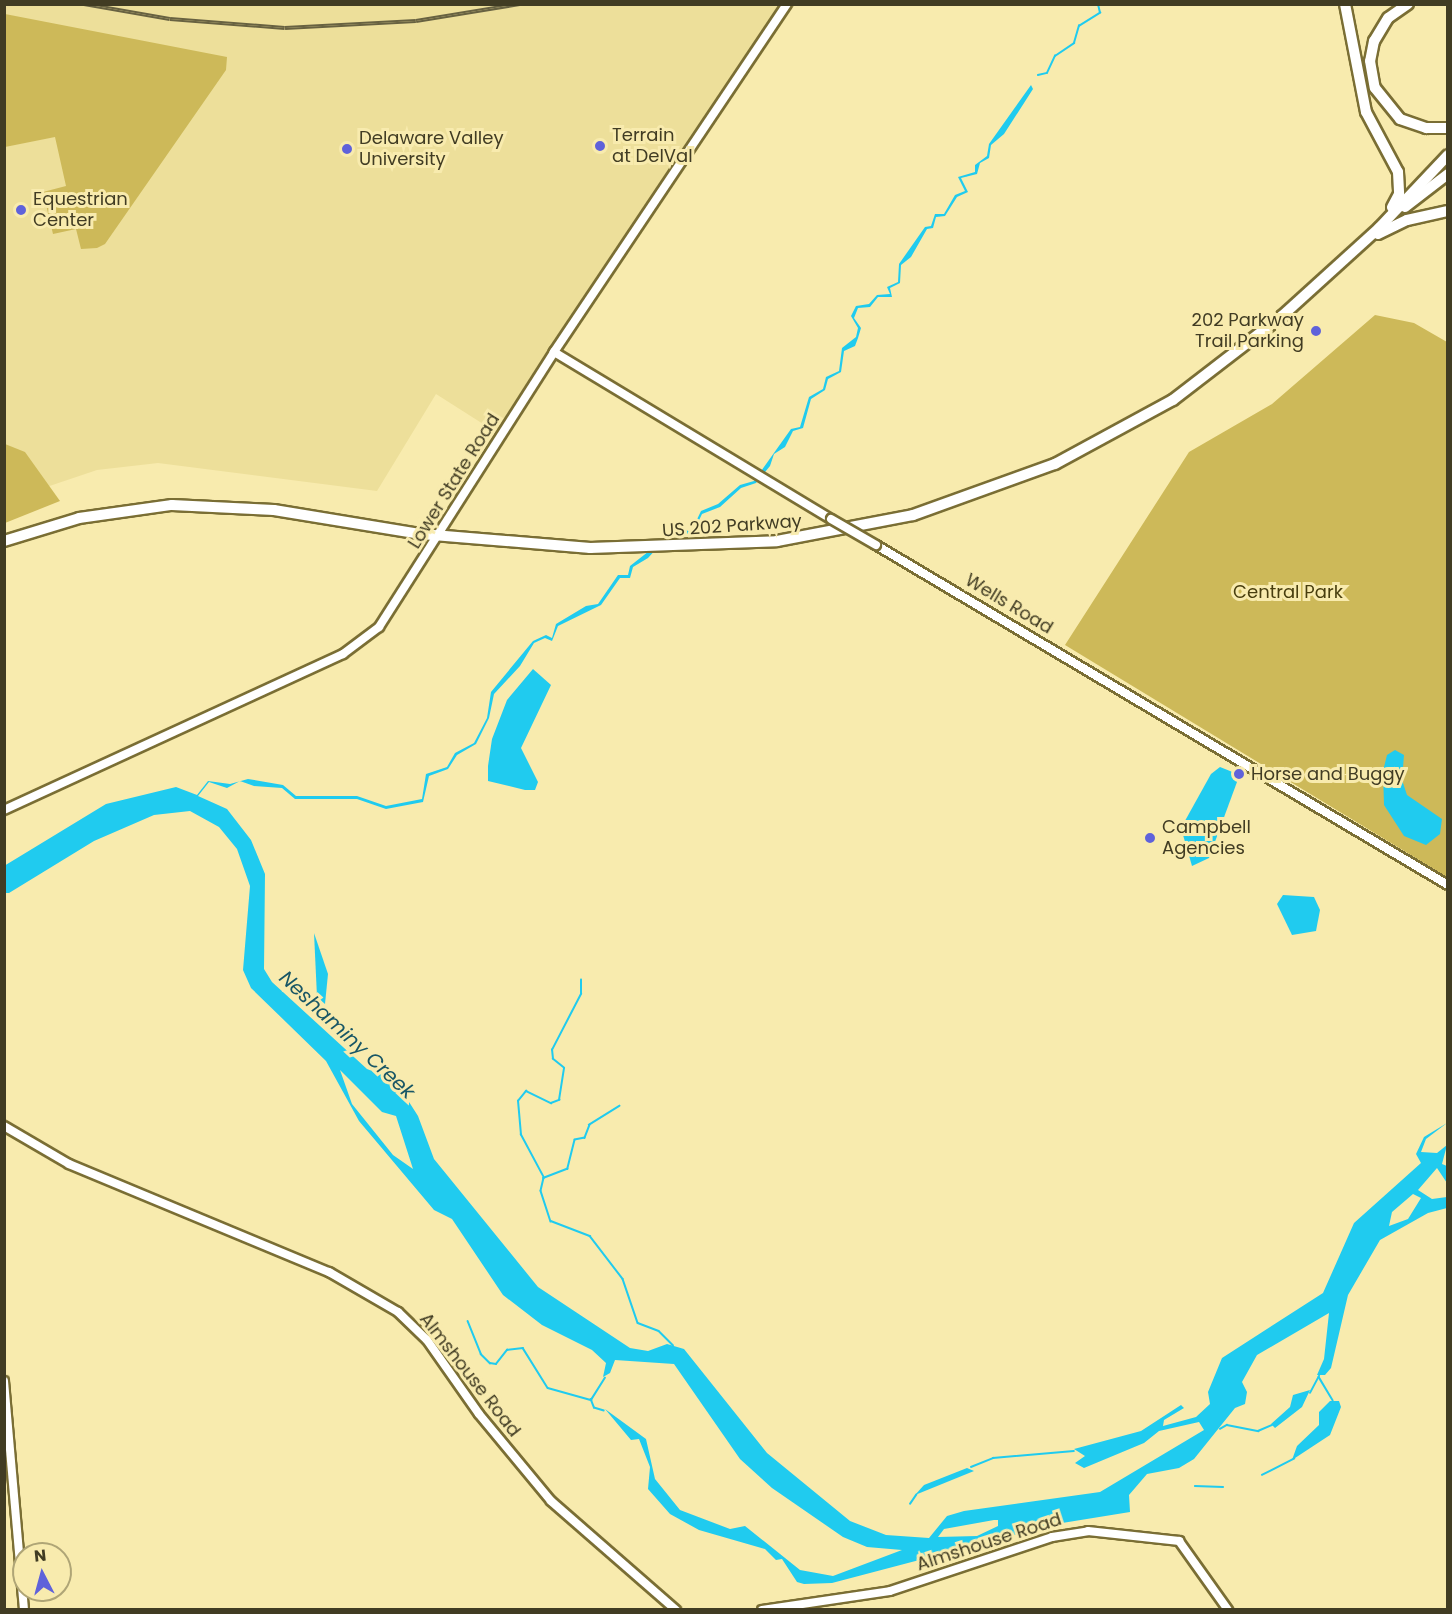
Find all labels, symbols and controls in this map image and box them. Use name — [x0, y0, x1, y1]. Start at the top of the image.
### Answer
place label: Terrain at DelVal — [612, 125, 693, 168]
place label: Delaware Valley University — [359, 128, 504, 170]
marker: Terrain at DelVal — [593, 139, 607, 153]
marker: Delaware Valley University — [340, 142, 354, 156]
place label: Equestrian Center — [33, 189, 128, 232]
marker: Equestrian Center — [14, 203, 28, 217]
place label: 202 Parkway Trail Parking — [1192, 310, 1304, 352]
marker: 202 Parkway Trail Parking — [1309, 324, 1323, 338]
street label: Lower State Road — [404, 409, 504, 553]
street label: US 202 Parkway — [661, 510, 803, 542]
street label: Wells Road — [961, 569, 1057, 639]
park label: Central Park — [1233, 581, 1343, 603]
place label: Horse and Buggy — [1251, 763, 1405, 785]
marker: Horse and Buggy — [1232, 767, 1246, 781]
place label: Campbell Agencies — [1162, 817, 1251, 860]
marker: Campbell Agencies — [1143, 831, 1157, 845]
water label: Neshaminy Creek — [274, 966, 420, 1104]
street label: Almshouse Road — [415, 1309, 525, 1441]
street label: Almshouse Road — [914, 1508, 1064, 1576]
north arrow — [12, 1542, 72, 1602]
text: N — [33, 1544, 47, 1568]

